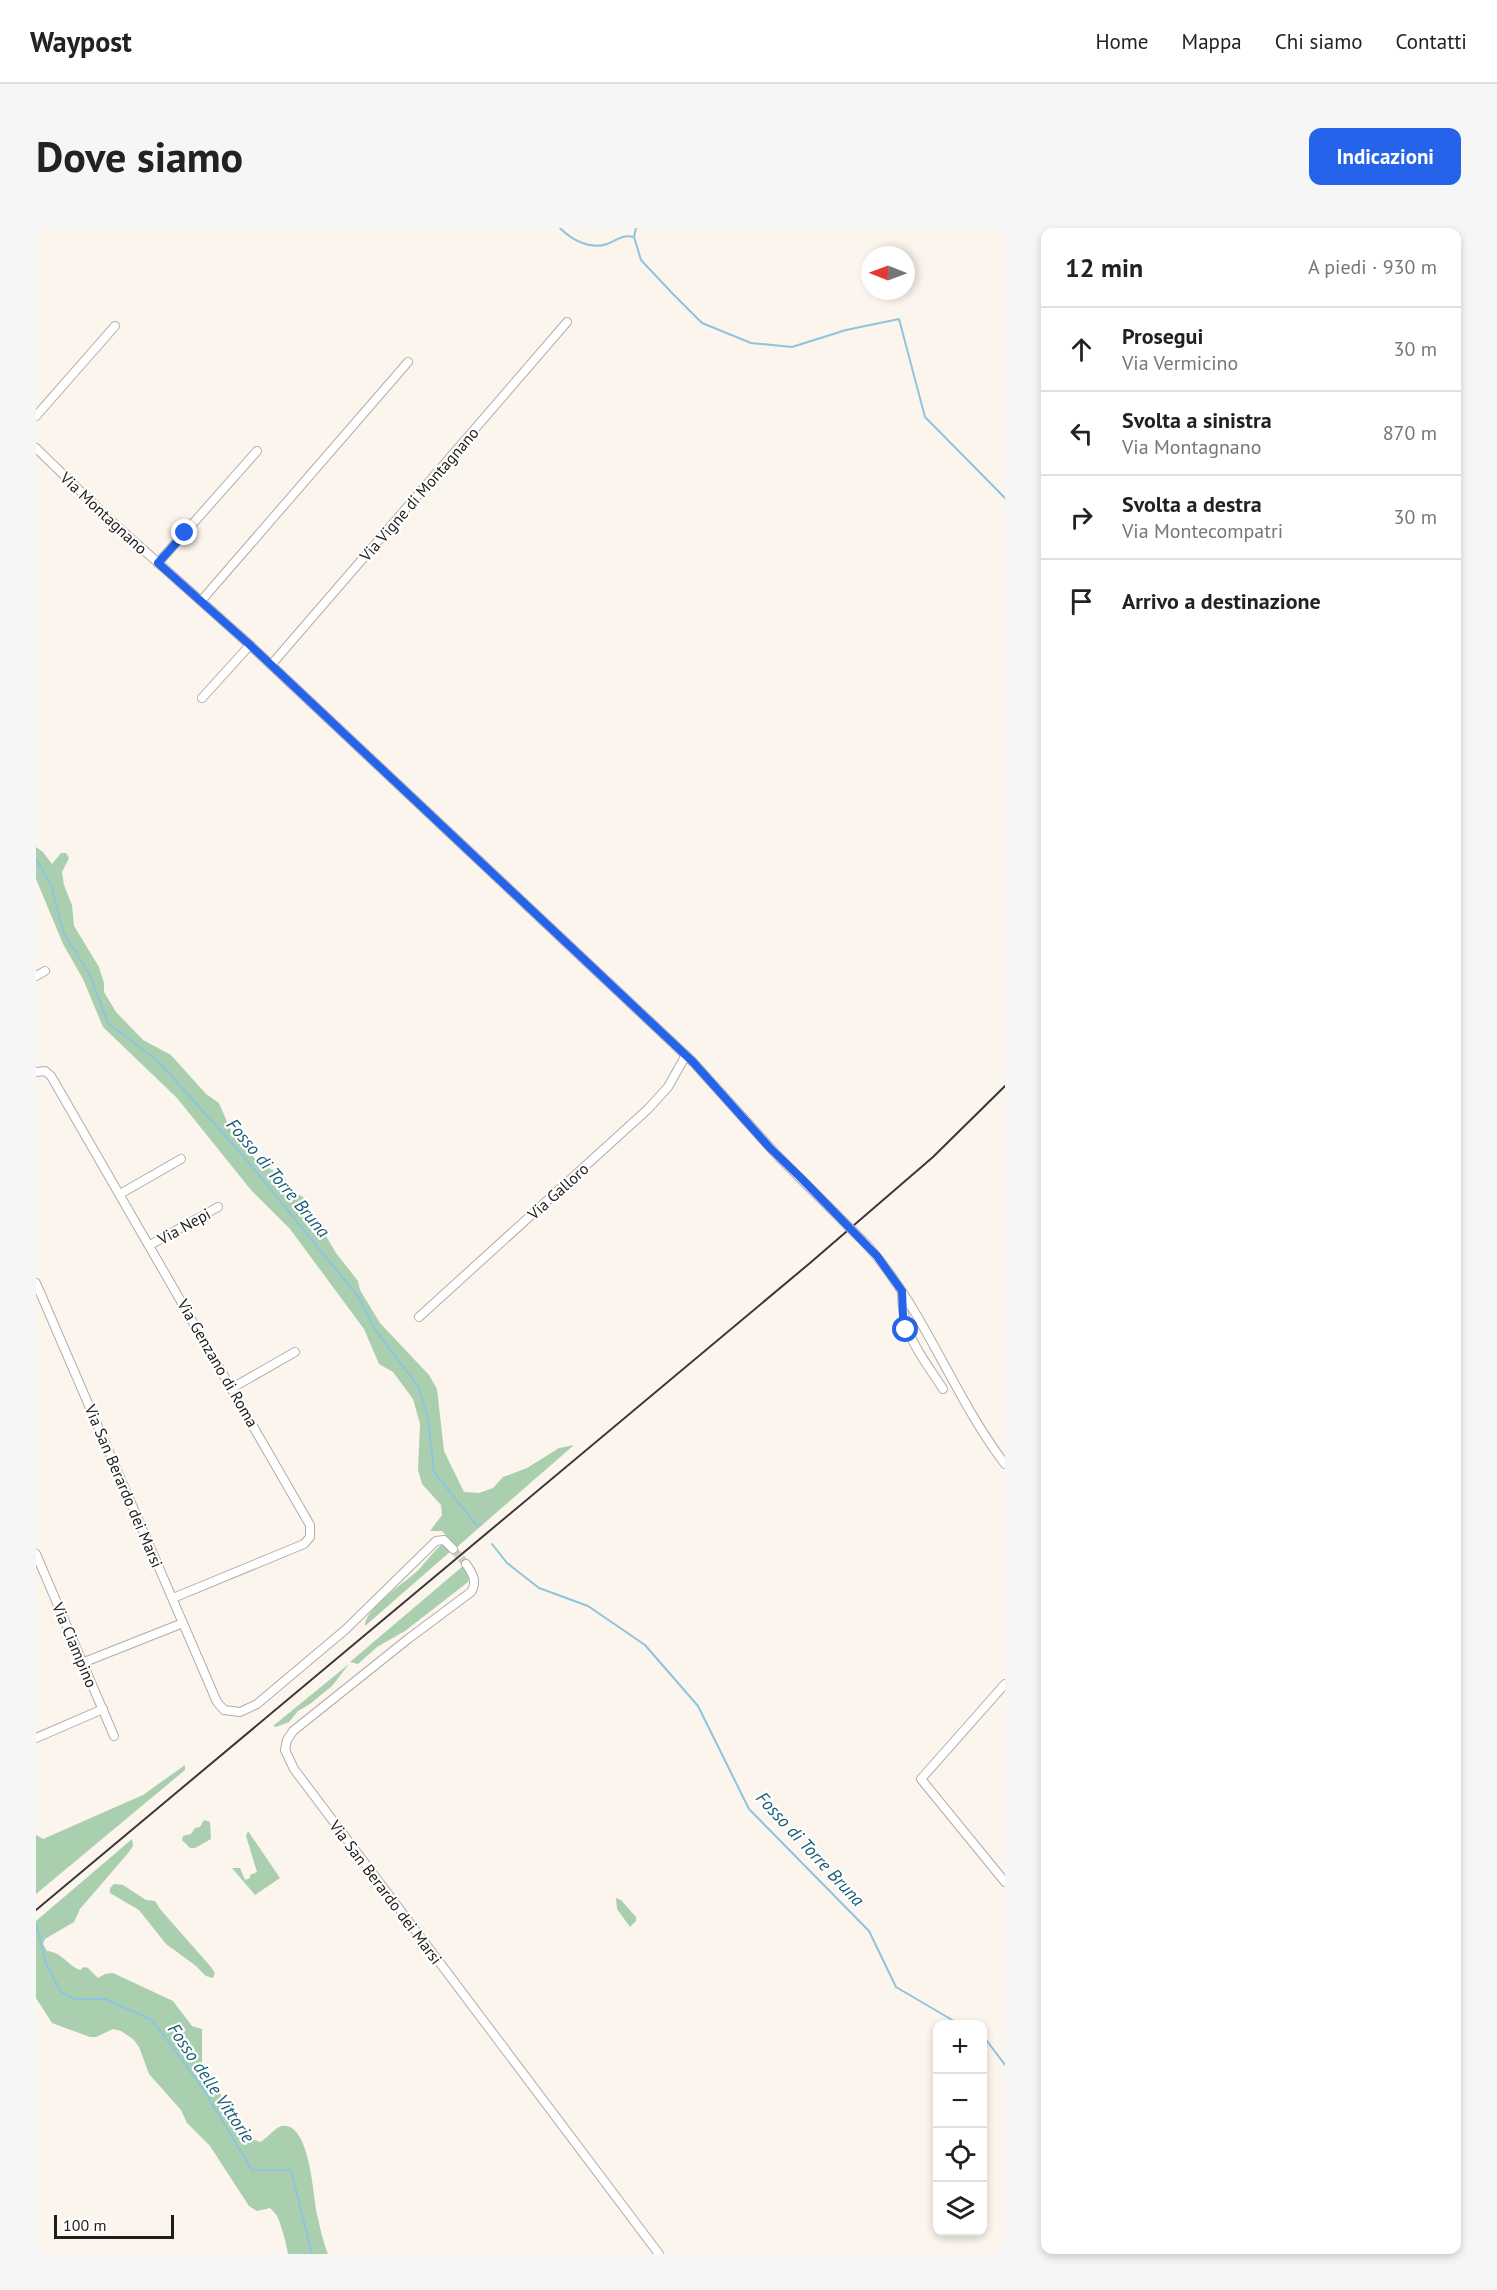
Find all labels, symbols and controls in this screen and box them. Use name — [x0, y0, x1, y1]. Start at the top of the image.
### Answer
text: Waypost — [30, 23, 132, 60]
text: Home — [1095, 28, 1149, 55]
text: Mappa — [1182, 28, 1242, 55]
text: Chi siamo — [1275, 28, 1363, 55]
text: Contatti — [1396, 28, 1467, 55]
button: Indicazioni — [1309, 128, 1461, 185]
text: Dove siamo — [36, 129, 243, 184]
north arrow — [861, 246, 915, 300]
text: 12 min — [1065, 251, 1143, 284]
text: A piedi · 930 m — [1308, 254, 1437, 280]
text: Prosegui — [1122, 322, 1203, 350]
icon: ahead — [1065, 333, 1098, 366]
text: 30 m — [1394, 336, 1437, 362]
text: Via Vermicino — [1122, 350, 1238, 376]
text: Svolta a sinistra — [1122, 406, 1272, 434]
icon: left — [1065, 417, 1098, 450]
text: 870 m — [1383, 420, 1437, 446]
street label: Via Vigne di Montagnano — [355, 423, 483, 566]
text: Via Montagnano — [1122, 434, 1261, 460]
street label: Via Montagnano — [56, 467, 152, 558]
text: Svolta a destra — [1122, 490, 1262, 518]
icon: right — [1065, 501, 1098, 534]
text: 30 m — [1394, 504, 1437, 530]
text: Via Montecompatri — [1122, 518, 1283, 544]
route end — [171, 519, 197, 545]
icon: arrive — [1065, 585, 1098, 618]
text: Arrivo a destinazione — [1122, 587, 1321, 615]
water label: Fosso di Torre Bruna — [222, 1113, 335, 1242]
street label: Via Galloro — [523, 1158, 593, 1224]
street label: Via Nepi — [153, 1203, 214, 1249]
street label: Via Genzano di Roma — [173, 1295, 263, 1431]
route start — [892, 1316, 918, 1342]
street label: Via San Berardo dei Marsi — [80, 1401, 167, 1571]
street label: Via Ciampino — [48, 1599, 102, 1690]
water label: Fosso di Torre Bruna — [751, 1786, 870, 1911]
street label: Via San Berardo dei Marsi — [325, 1815, 447, 1968]
water label: Fosso delle Vittorie — [163, 2019, 260, 2147]
map controls — [933, 2020, 987, 2236]
button: + — [933, 2020, 987, 2074]
button: − — [933, 2074, 987, 2128]
button: locate — [933, 2128, 987, 2182]
button: layers — [933, 2182, 987, 2236]
scale bar — [54, 2212, 174, 2240]
text: 100 m — [63, 2215, 106, 2235]

